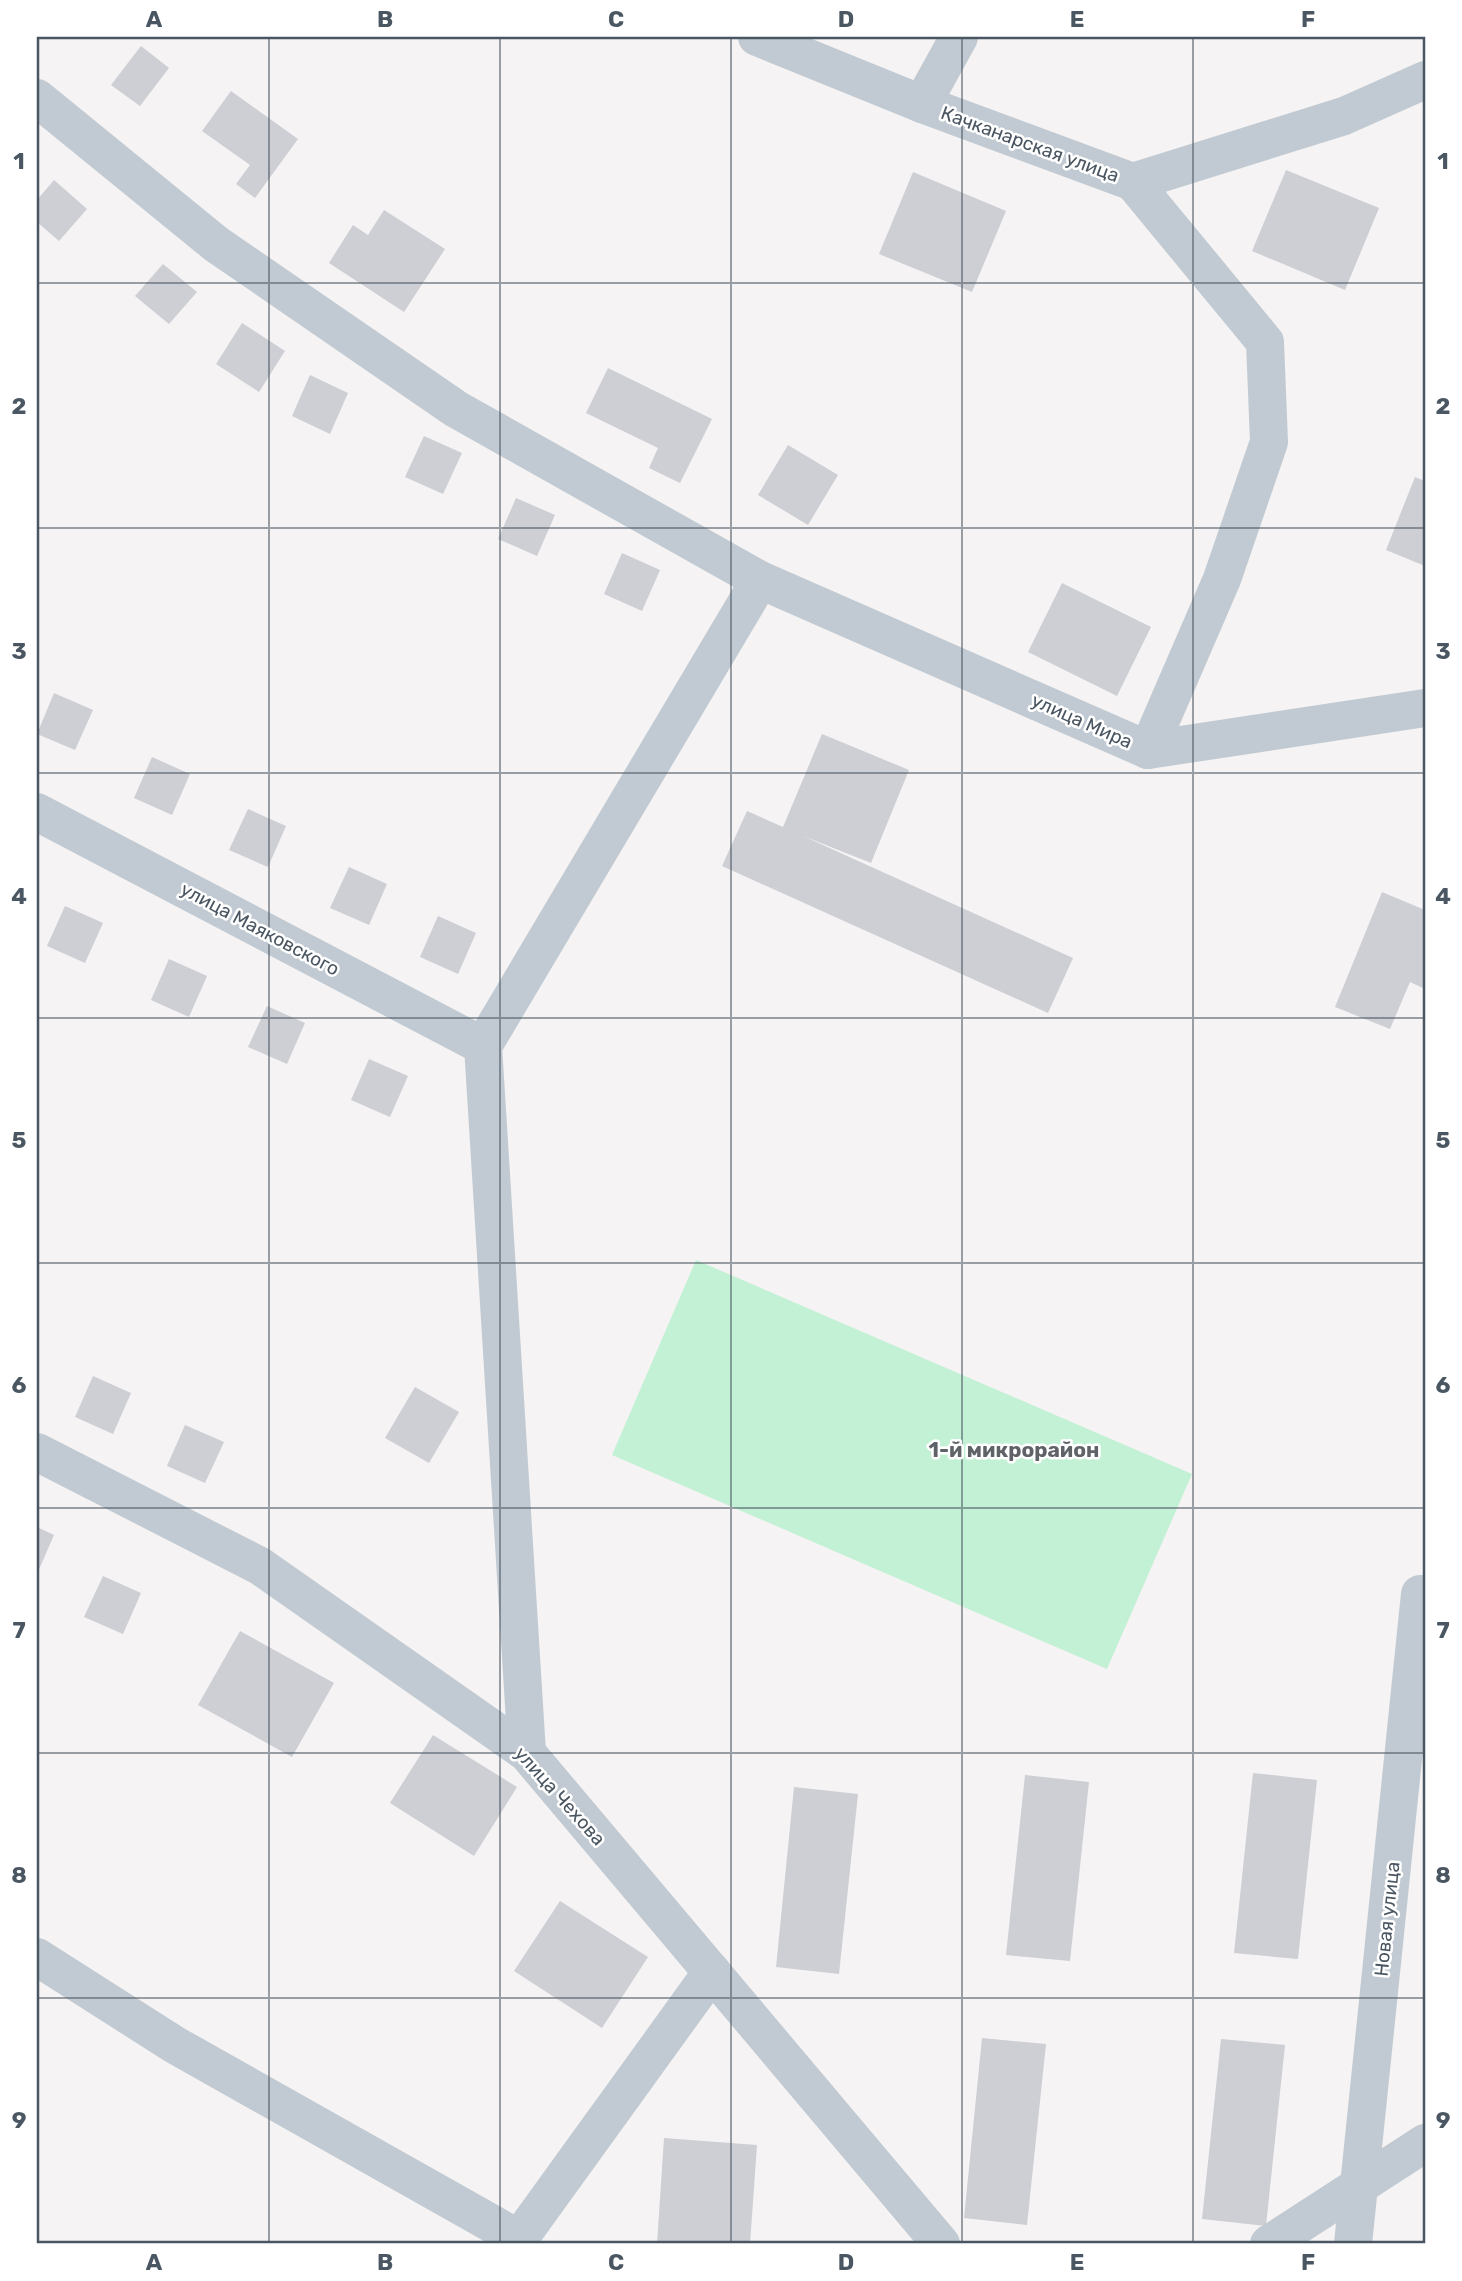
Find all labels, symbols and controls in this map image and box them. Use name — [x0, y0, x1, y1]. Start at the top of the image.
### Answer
text: A — [146, 5, 163, 33]
text: B — [377, 5, 393, 33]
text: C — [608, 5, 624, 33]
text: D — [838, 5, 854, 33]
text: E — [1070, 5, 1084, 33]
text: F — [1301, 5, 1315, 33]
street label: Качканарская улица — [938, 101, 1122, 187]
text: 1 — [13, 147, 25, 175]
text: 1 — [1437, 147, 1449, 175]
text: 2 — [12, 392, 26, 420]
text: 2 — [1436, 392, 1450, 420]
text: 3 — [11, 637, 27, 665]
text: 3 — [1435, 637, 1451, 665]
street label: улица Мира — [1028, 689, 1136, 753]
street label: улица Маяковского — [177, 877, 343, 981]
text: 4 — [11, 882, 27, 910]
text: 4 — [1435, 882, 1451, 910]
text: 5 — [12, 1126, 27, 1154]
text: 5 — [1436, 1126, 1451, 1154]
text: 6 — [12, 1371, 27, 1399]
text: 6 — [1436, 1371, 1451, 1399]
district label: 1-й микрорайон — [928, 1437, 1100, 1462]
text: 7 — [12, 1616, 26, 1644]
text: 7 — [1436, 1616, 1450, 1644]
street label: улица Чехова — [510, 1742, 610, 1850]
street label: Новая улица — [1370, 1860, 1404, 1978]
text: 8 — [11, 1861, 27, 1889]
text: 8 — [1435, 1861, 1451, 1889]
text: 9 — [12, 2106, 26, 2134]
text: 9 — [1436, 2106, 1450, 2134]
text: A — [146, 2248, 163, 2276]
text: B — [377, 2248, 393, 2276]
text: C — [608, 2248, 624, 2276]
text: D — [838, 2248, 854, 2276]
text: E — [1070, 2248, 1084, 2276]
text: F — [1301, 2248, 1315, 2276]

